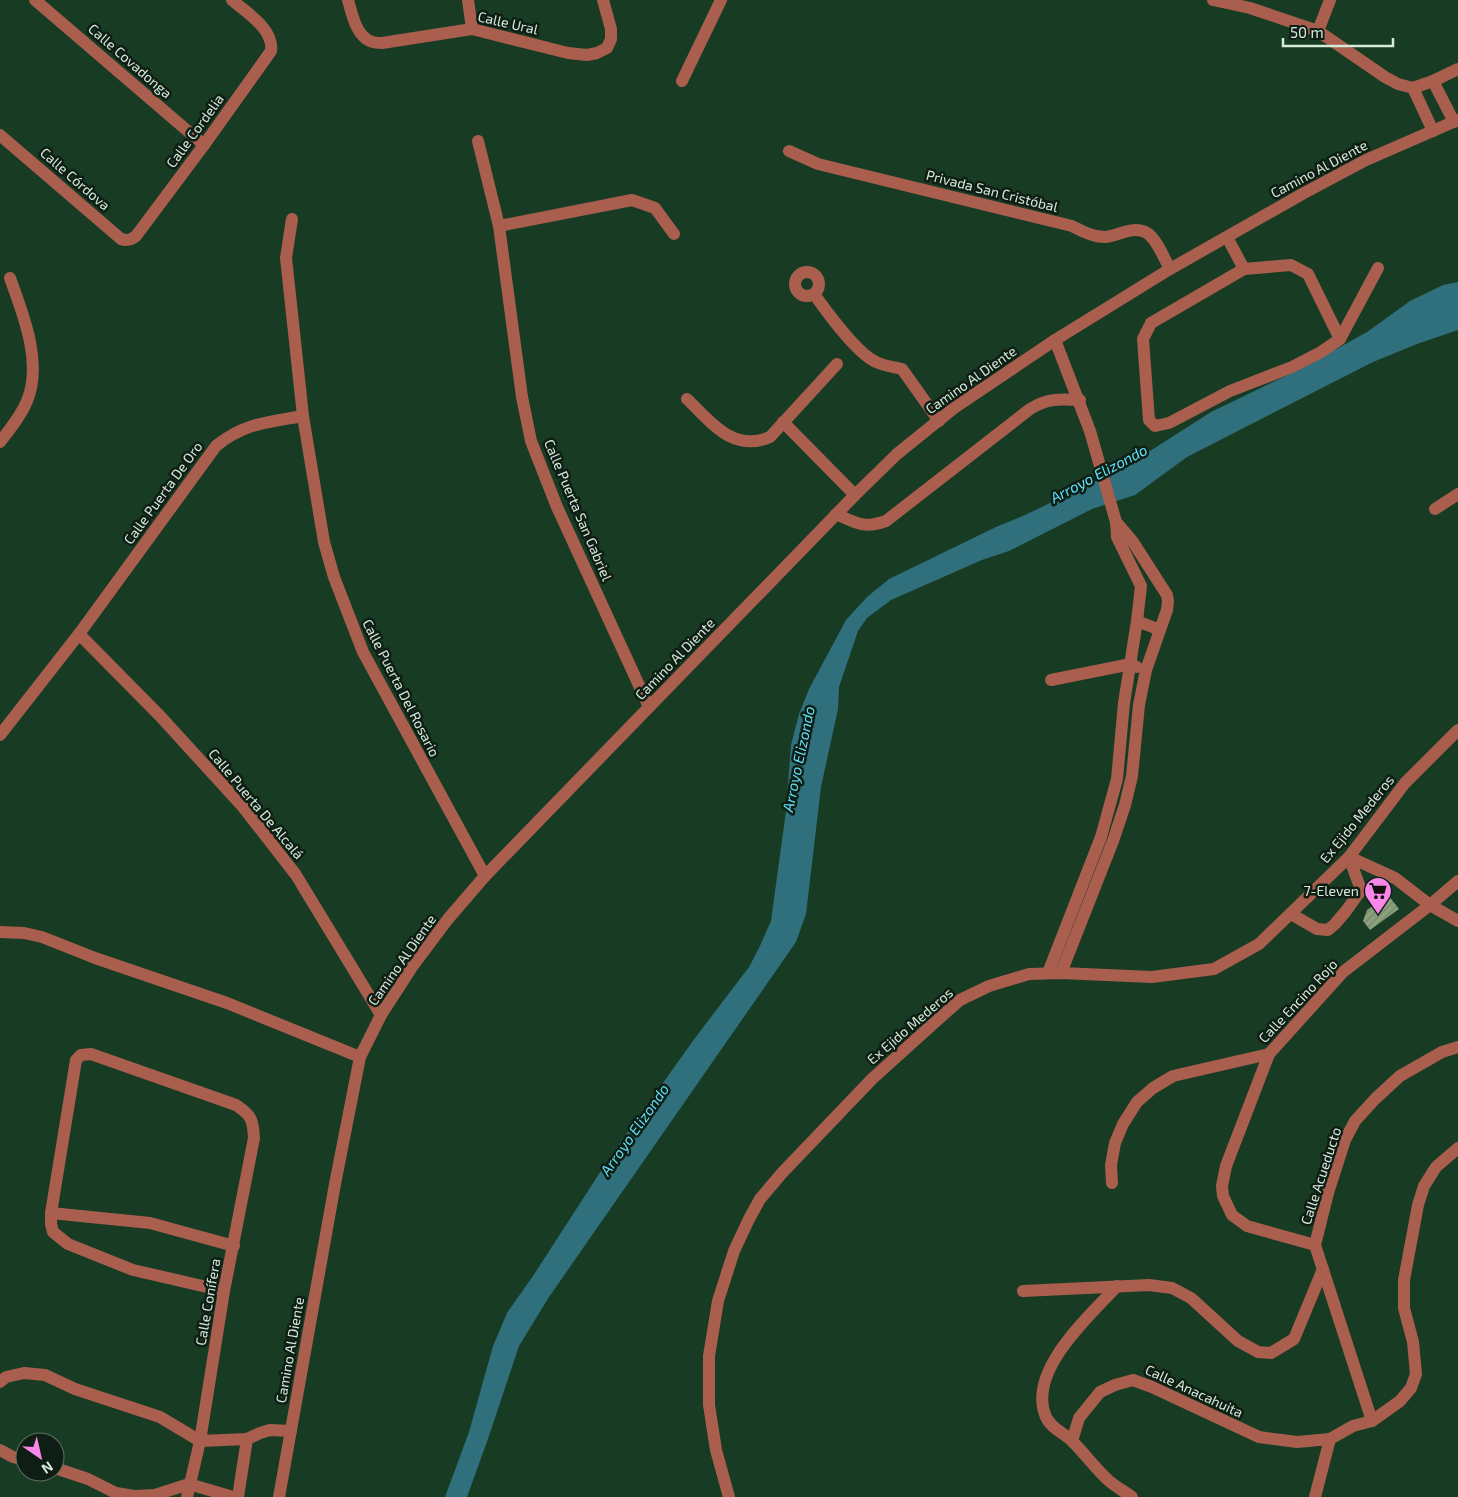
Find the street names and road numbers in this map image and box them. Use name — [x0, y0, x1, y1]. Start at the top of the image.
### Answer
street label: Calle Ural — [476, 7, 541, 38]
street label: Calle Covadonga — [85, 20, 176, 101]
street label: Calle Cordelia — [162, 91, 227, 171]
street label: Camino Al Diente — [1267, 136, 1370, 201]
street label: Calle Córdova — [37, 144, 114, 214]
street label: Privada San Cristóbal — [924, 166, 1061, 215]
street label: Camino Al Diente — [922, 342, 1019, 417]
street label: Calle Puerta San Gabriel — [541, 436, 616, 584]
street label: Calle Puerta De Oro — [120, 438, 206, 547]
street label: Camino Al Diente — [631, 614, 718, 703]
street label: Calle Puerta Del Rosario — [359, 616, 444, 760]
street label: Calle Puerta De Alcalá — [205, 745, 308, 862]
street label: Ex Ejido Mederos — [1316, 771, 1397, 866]
street label: Camino Al Diente — [364, 911, 439, 1008]
street label: Calle Encino Rojo — [1255, 955, 1341, 1046]
street label: Ex Ejido Mederos — [863, 984, 956, 1067]
street label: Calle Acueducto — [1297, 1125, 1344, 1227]
street label: Calle Conífera — [191, 1257, 224, 1347]
street label: Camino Al Diente — [272, 1296, 307, 1404]
street label: Calle Anacahuita — [1143, 1360, 1246, 1421]

